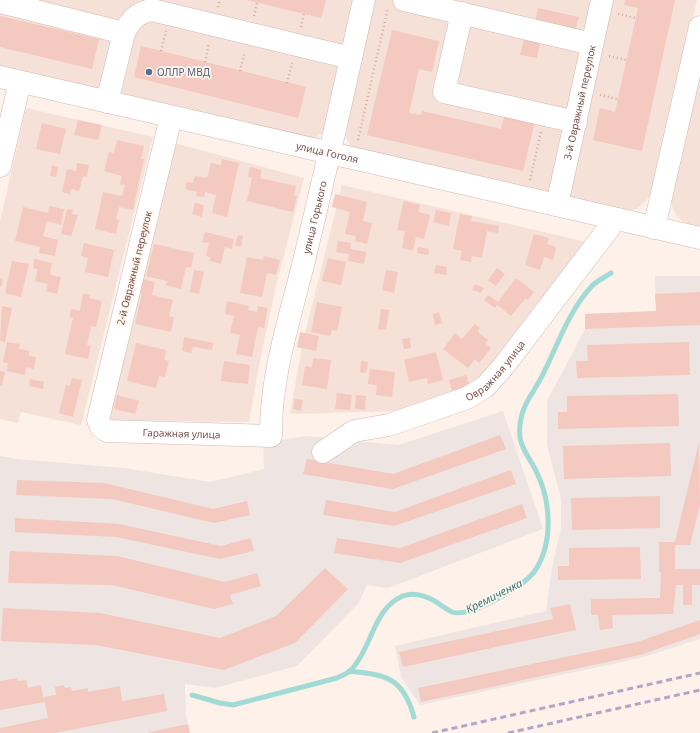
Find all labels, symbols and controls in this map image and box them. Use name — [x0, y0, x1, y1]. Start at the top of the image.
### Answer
street label: 3-й Овражный переулок — [560, 43, 599, 161]
place label: ОЛЛР МВД — [157, 65, 211, 79]
marker: ОЛЛР МВД — [144, 67, 154, 77]
street label: улица Гоголя — [295, 138, 360, 166]
street label: улица Горького — [299, 180, 330, 255]
street label: 2-й Овражный переулок — [113, 209, 155, 327]
street label: Овражная улица — [463, 337, 528, 404]
street label: Гаражная улица — [142, 425, 221, 441]
water label: Кремиченка — [463, 575, 525, 616]

